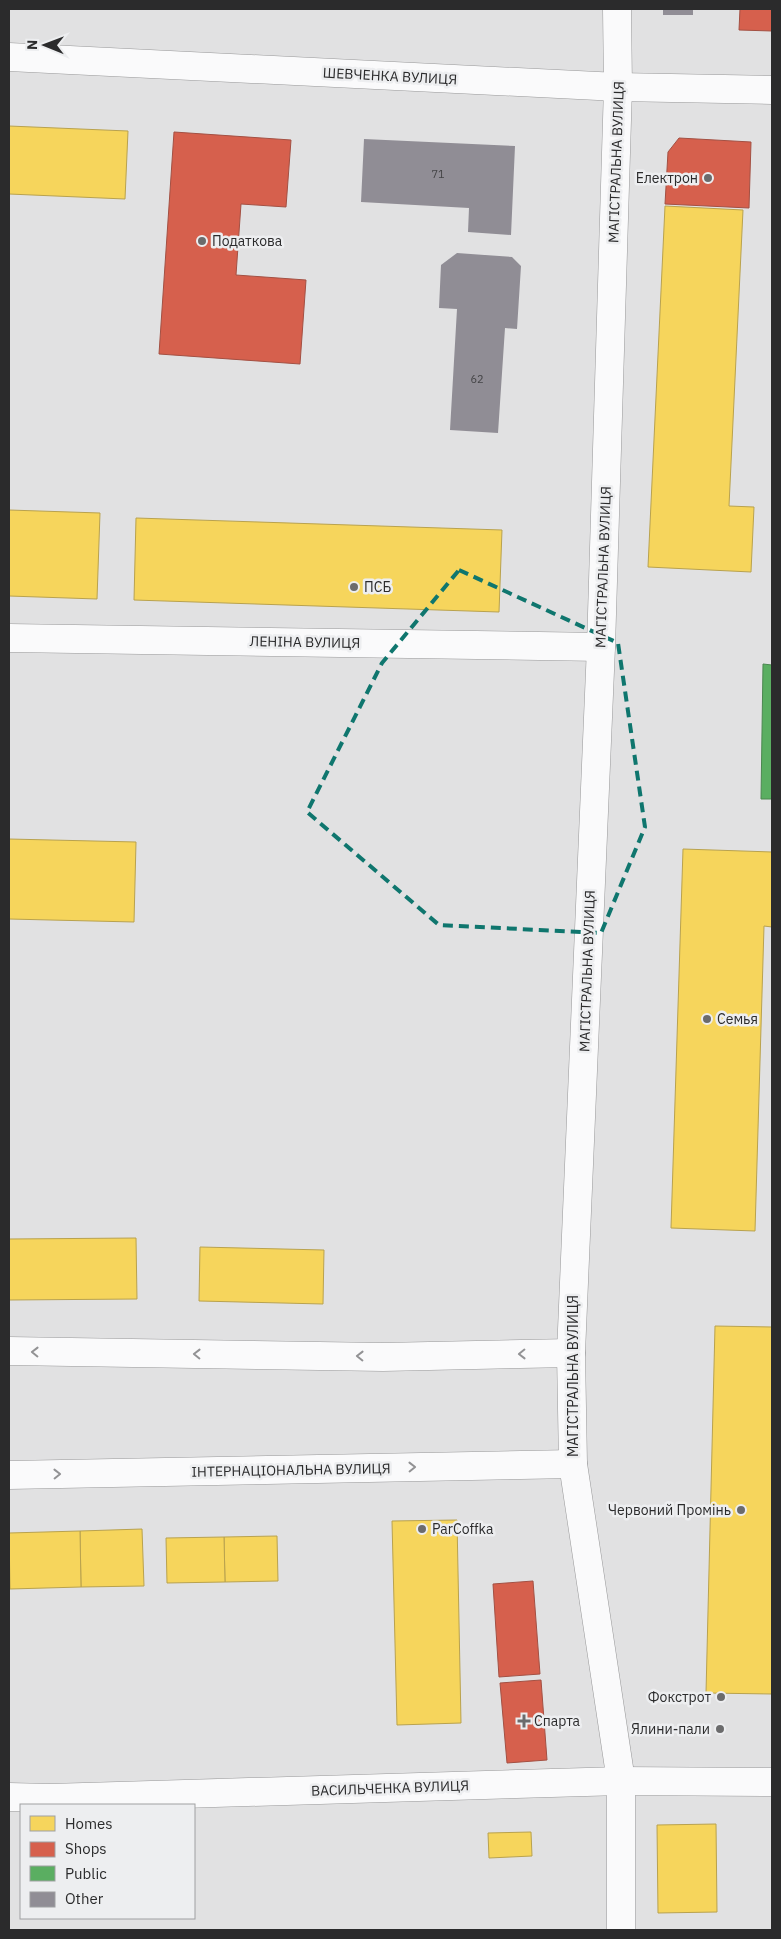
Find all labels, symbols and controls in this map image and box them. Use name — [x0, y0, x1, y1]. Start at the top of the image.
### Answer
north arrow — [20, 20, 70, 70]
text: N — [23, 40, 41, 50]
street label: ШЕВЧЕНКА ВУЛИЦЯ — [322, 63, 458, 89]
street label: МАГІСТРАЛЬНА ВУЛИЦЯ — [604, 81, 628, 243]
house number: 71 — [431, 167, 445, 181]
place label: Електрон — [636, 169, 698, 187]
marker: Електрон — [702, 172, 714, 184]
place label: Податкова — [212, 232, 283, 250]
marker: Податкова — [196, 235, 208, 247]
house number: 62 — [470, 372, 484, 386]
street label: МАГІСТРАЛЬНА ВУЛИЦЯ — [591, 486, 615, 648]
place label: ПСБ — [364, 578, 391, 596]
marker: ПСБ — [348, 581, 360, 593]
street label: ЛЕНІНА ВУЛИЦЯ — [250, 632, 360, 652]
street label: МАГІСТРАЛЬНА ВУЛИЦЯ — [575, 890, 599, 1052]
place label: Семья — [717, 1010, 758, 1028]
marker: Семья — [701, 1013, 713, 1025]
street label: МАГІСТРАЛЬНА ВУЛИЦЯ — [564, 1295, 582, 1457]
one-way arrow — [30, 1347, 38, 1357]
one-way arrow — [518, 1348, 526, 1359]
one-way arrow — [193, 1349, 200, 1359]
one-way arrow — [355, 1351, 363, 1361]
street label: ІНТЕРНАЦІОНАЛЬНА ВУЛИЦЯ — [191, 1459, 391, 1481]
one-way arrow — [409, 1462, 417, 1472]
one-way arrow — [54, 1469, 62, 1480]
place label: Червоний Промінь — [608, 1501, 731, 1519]
marker: Червоний Промінь — [735, 1504, 747, 1516]
place label: ParCoffka — [432, 1520, 494, 1538]
marker: ParCoffka — [416, 1523, 428, 1535]
place label: Фокстрот — [648, 1688, 711, 1706]
marker: Фокстрот — [715, 1691, 727, 1703]
place label: Спарта — [534, 1712, 581, 1730]
marker: Спарта — [518, 1715, 530, 1727]
place label: Ялини-пали — [631, 1720, 710, 1738]
marker: Ялини-пали — [714, 1723, 726, 1735]
street label: ВАСИЛЬЧЕНКА ВУЛИЦЯ — [311, 1776, 469, 1800]
legend — [20, 1804, 195, 1919]
text: Homes — [65, 1814, 113, 1833]
text: Shops — [65, 1839, 107, 1858]
text: Public — [65, 1864, 107, 1883]
text: Other — [65, 1889, 104, 1908]

